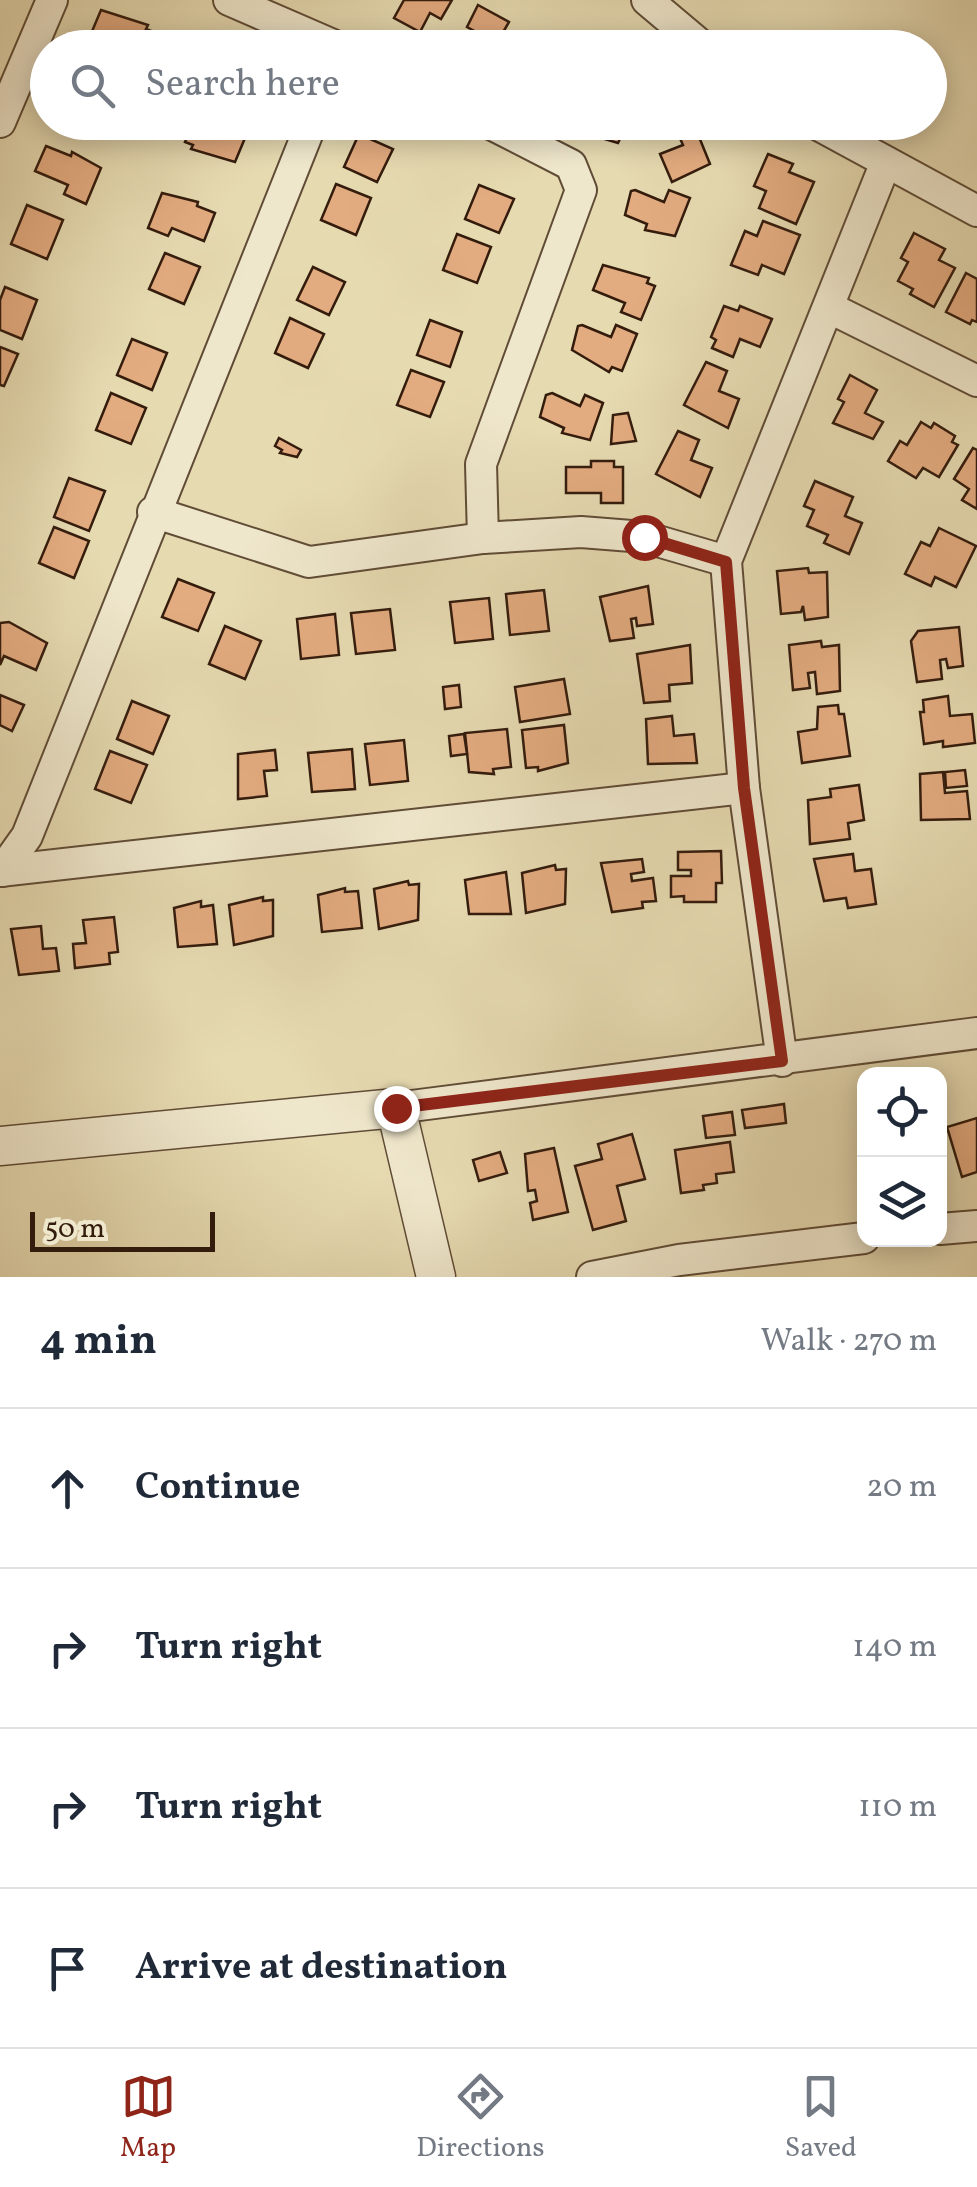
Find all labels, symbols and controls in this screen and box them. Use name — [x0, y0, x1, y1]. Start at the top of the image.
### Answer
search box — [30, 30, 947, 140]
icon: search — [65, 58, 120, 113]
text: Search here — [145, 59, 340, 112]
route start — [622, 515, 668, 561]
map controls — [857, 1067, 947, 1247]
button: locate — [857, 1067, 947, 1157]
route end — [374, 1086, 420, 1132]
button: layers — [857, 1157, 947, 1247]
scale bar — [30, 1207, 215, 1252]
text: 50 m — [45, 1210, 105, 1249]
text: 4 min — [40, 1313, 157, 1372]
text: Walk · 270 m — [761, 1320, 937, 1364]
icon: ahead — [40, 1461, 95, 1516]
text: Continue — [135, 1462, 300, 1515]
text: 20 m — [866, 1466, 937, 1510]
icon: right — [40, 1621, 95, 1676]
text: Turn right — [135, 1622, 322, 1675]
text: 140 m — [852, 1626, 937, 1670]
icon: right — [40, 1781, 95, 1836]
text: Turn right — [135, 1782, 322, 1835]
text: 110 m — [858, 1786, 937, 1830]
icon: arrive — [40, 1941, 95, 1996]
text: Arrive at destination — [135, 1942, 508, 1995]
tab: Map — [120, 2069, 176, 2168]
tab: Directions — [416, 2069, 545, 2168]
tab: Saved — [785, 2069, 857, 2168]

